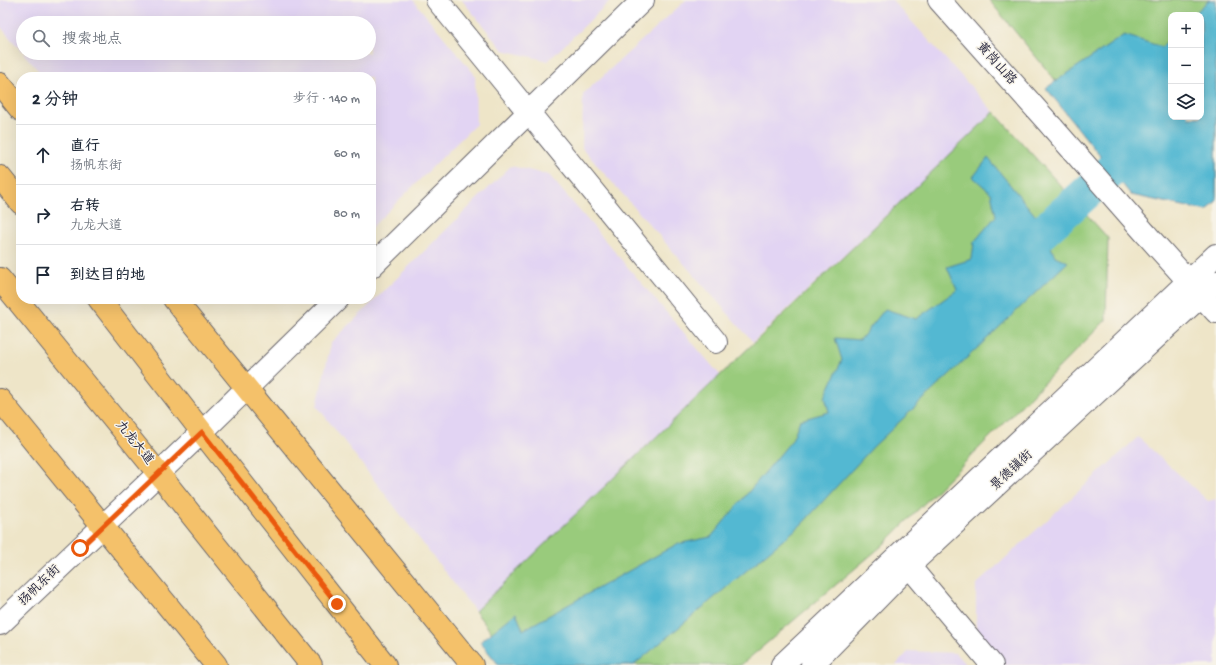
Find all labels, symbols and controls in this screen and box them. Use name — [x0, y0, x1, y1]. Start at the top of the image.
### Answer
map controls — [1168, 12, 1204, 120]
button: + — [1168, 12, 1204, 48]
search box — [16, 16, 376, 60]
icon: search — [30, 27, 52, 49]
text: 搜索地点 — [62, 31, 122, 49]
street label: 黄岗山路 — [973, 39, 1020, 88]
button: − — [1168, 48, 1204, 84]
button: layers — [1168, 84, 1204, 120]
text: 2 分钟 — [32, 91, 78, 111]
text: 步行 · 140 m — [293, 92, 360, 107]
text: 直行 — [70, 138, 100, 156]
icon: ahead — [32, 144, 54, 166]
text: 60 m — [334, 147, 360, 162]
text: 扬帆东街 — [70, 159, 122, 174]
text: 右转 — [70, 198, 100, 216]
icon: right — [32, 204, 54, 226]
text: 80 m — [333, 207, 360, 222]
text: 九龙大道 — [70, 219, 122, 234]
icon: arrive — [32, 264, 54, 286]
text: 到达目的地 — [70, 267, 145, 285]
street label: 九龙大道 — [112, 417, 157, 468]
street label: 景德镇街 — [987, 446, 1036, 494]
route start — [71, 539, 89, 557]
street label: 扬帆东街 — [15, 562, 64, 609]
route end — [328, 595, 346, 613]

